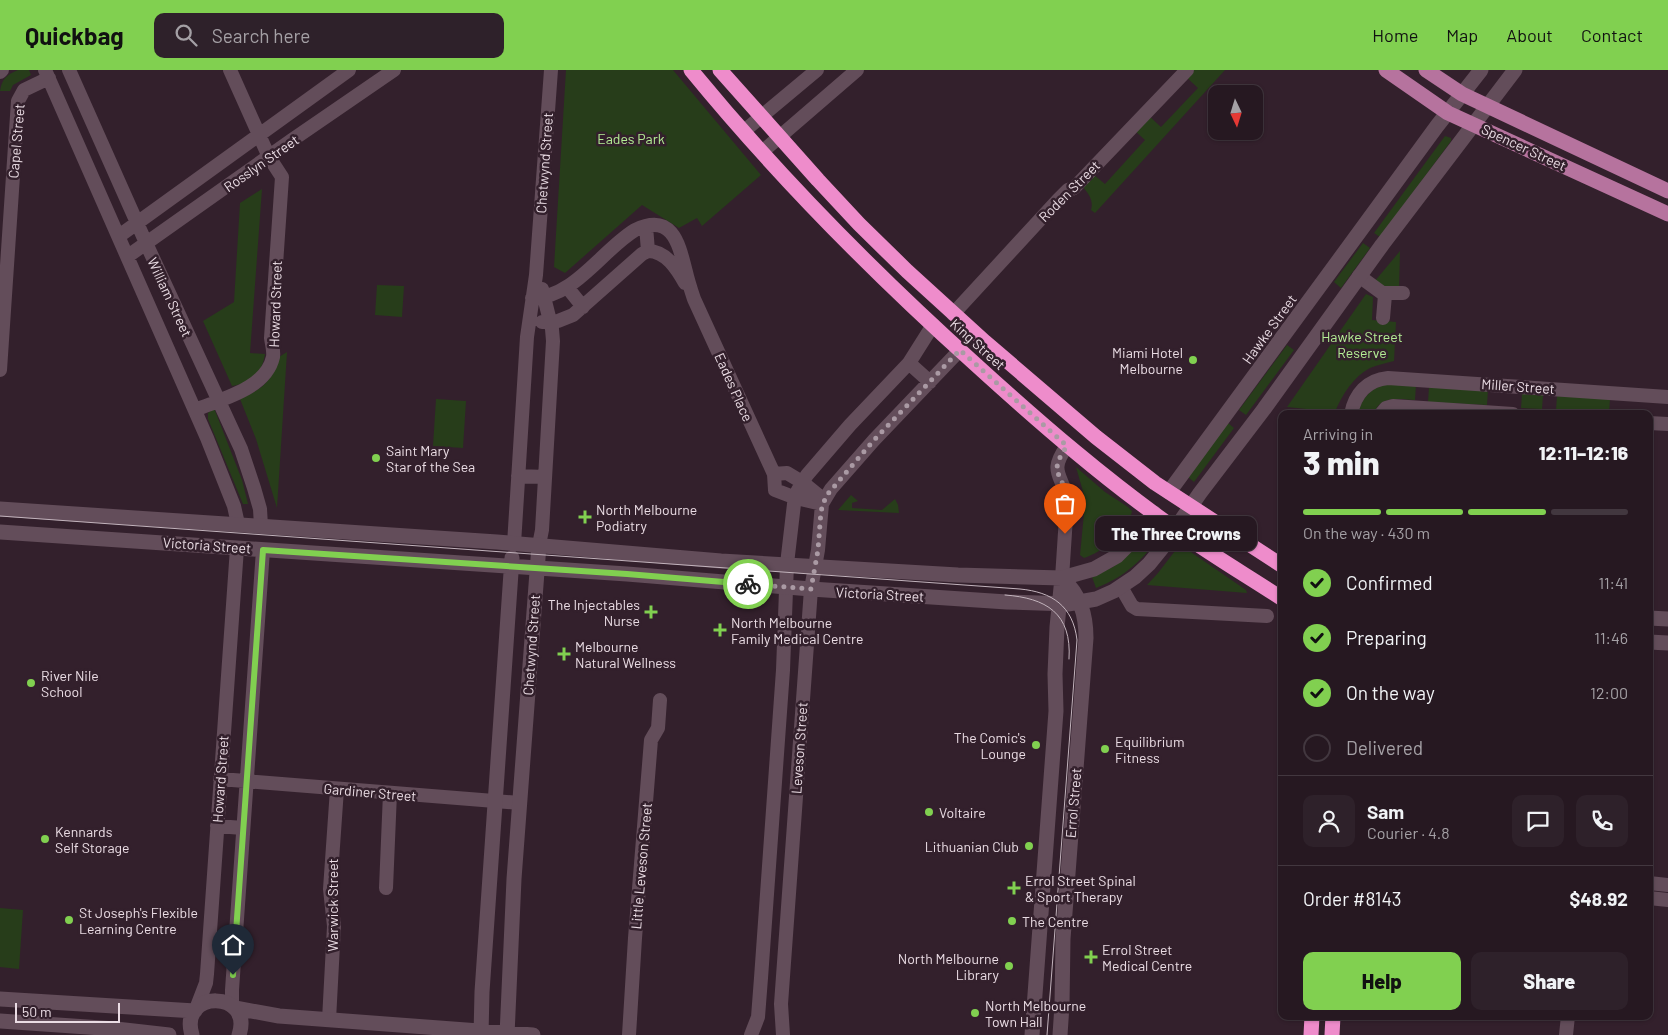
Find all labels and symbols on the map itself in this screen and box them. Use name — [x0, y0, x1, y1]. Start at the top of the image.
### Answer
north arrow — [1208, 85, 1262, 140]
street label: Capel Street — [4, 103, 28, 179]
street label: Chetwynd Street — [532, 112, 556, 214]
street label: Spencer Street — [1479, 120, 1569, 174]
park label: Eades Park — [597, 130, 665, 147]
street label: Rosslyn Street — [220, 131, 302, 195]
street label: Roden Street — [1035, 157, 1103, 225]
street label: William Street — [144, 255, 196, 339]
street label: Howard Street — [265, 260, 285, 348]
street label: Hawke Street — [1238, 291, 1300, 367]
street label: King Street — [947, 315, 1009, 373]
park label: Hawke Street Reserve — [1321, 328, 1403, 361]
place label: Miami Hotel Melbourne — [1112, 344, 1183, 377]
street label: Eades Place — [711, 350, 757, 424]
marker: Miami Hotel Melbourne — [1187, 354, 1199, 366]
street label: Miller Street — [1481, 375, 1555, 397]
place label: Saint Mary Star of the Sea — [386, 442, 475, 475]
marker: Saint Mary Star of the Sea — [370, 452, 382, 464]
pin — [1044, 483, 1086, 534]
place label: North Melbourne Podiatry — [596, 501, 697, 534]
marker: North Melbourne Podiatry — [578, 510, 592, 524]
callout: The Three Crowns — [1095, 516, 1258, 552]
street label: Victoria Street — [162, 533, 252, 557]
courier — [723, 559, 773, 609]
street label: Victoria Street — [835, 583, 925, 605]
street label: Chetwynd Street — [519, 594, 543, 696]
place label: The Injectables Nurse — [548, 596, 640, 629]
marker: The Injectables Nurse — [644, 605, 658, 619]
place label: North Melbourne Family Medical Centre — [731, 614, 864, 647]
marker: North Melbourne Family Medical Centre — [713, 623, 727, 637]
place label: Melbourne Natural Wellness — [575, 638, 676, 671]
marker: Melbourne Natural Wellness — [557, 647, 571, 661]
place label: River Nile School — [41, 667, 99, 700]
marker: River Nile School — [25, 677, 37, 689]
street label: Leveson Street — [787, 702, 811, 794]
place label: The Comic's Lounge — [954, 729, 1026, 762]
place label: Equilibrium Fitness — [1115, 733, 1184, 766]
street label: Howard Street — [208, 735, 232, 823]
marker: The Comic's Lounge — [1030, 739, 1042, 751]
marker: Equilibrium Fitness — [1099, 743, 1111, 755]
street label: Errol Street — [1061, 767, 1085, 839]
street label: Gardiner Street — [323, 779, 417, 805]
street label: Little Leveson Street — [627, 802, 655, 930]
place label: Voltaire — [939, 804, 986, 821]
marker: Voltaire — [923, 806, 935, 818]
place label: Kennards Self Storage — [55, 823, 130, 856]
marker: Kennards Self Storage — [39, 833, 51, 845]
place label: Lithuanian Club — [925, 838, 1019, 855]
marker: Lithuanian Club — [1023, 840, 1035, 852]
street label: Warwick Street — [324, 858, 341, 952]
place label: Errol Street Spinal & Sport Therapy — [1025, 872, 1136, 905]
marker: Errol Street Spinal & Sport Therapy — [1007, 881, 1021, 895]
place label: St Joseph's Flexible Learning Centre — [79, 904, 198, 937]
place label: The Centre — [1022, 913, 1089, 930]
marker: St Joseph's Flexible Learning Centre — [63, 914, 75, 926]
marker: The Centre — [1006, 915, 1018, 927]
pin — [212, 924, 254, 975]
place label: Errol Street Medical Centre — [1102, 941, 1192, 974]
place label: North Melbourne Library — [898, 950, 1000, 983]
marker: Errol Street Medical Centre — [1084, 950, 1098, 964]
marker: North Melbourne Library — [1003, 960, 1015, 972]
place label: North Melbourne Town Hall — [985, 997, 1086, 1030]
scale bar — [15, 1000, 120, 1023]
marker: North Melbourne Town Hall — [969, 1007, 981, 1019]

